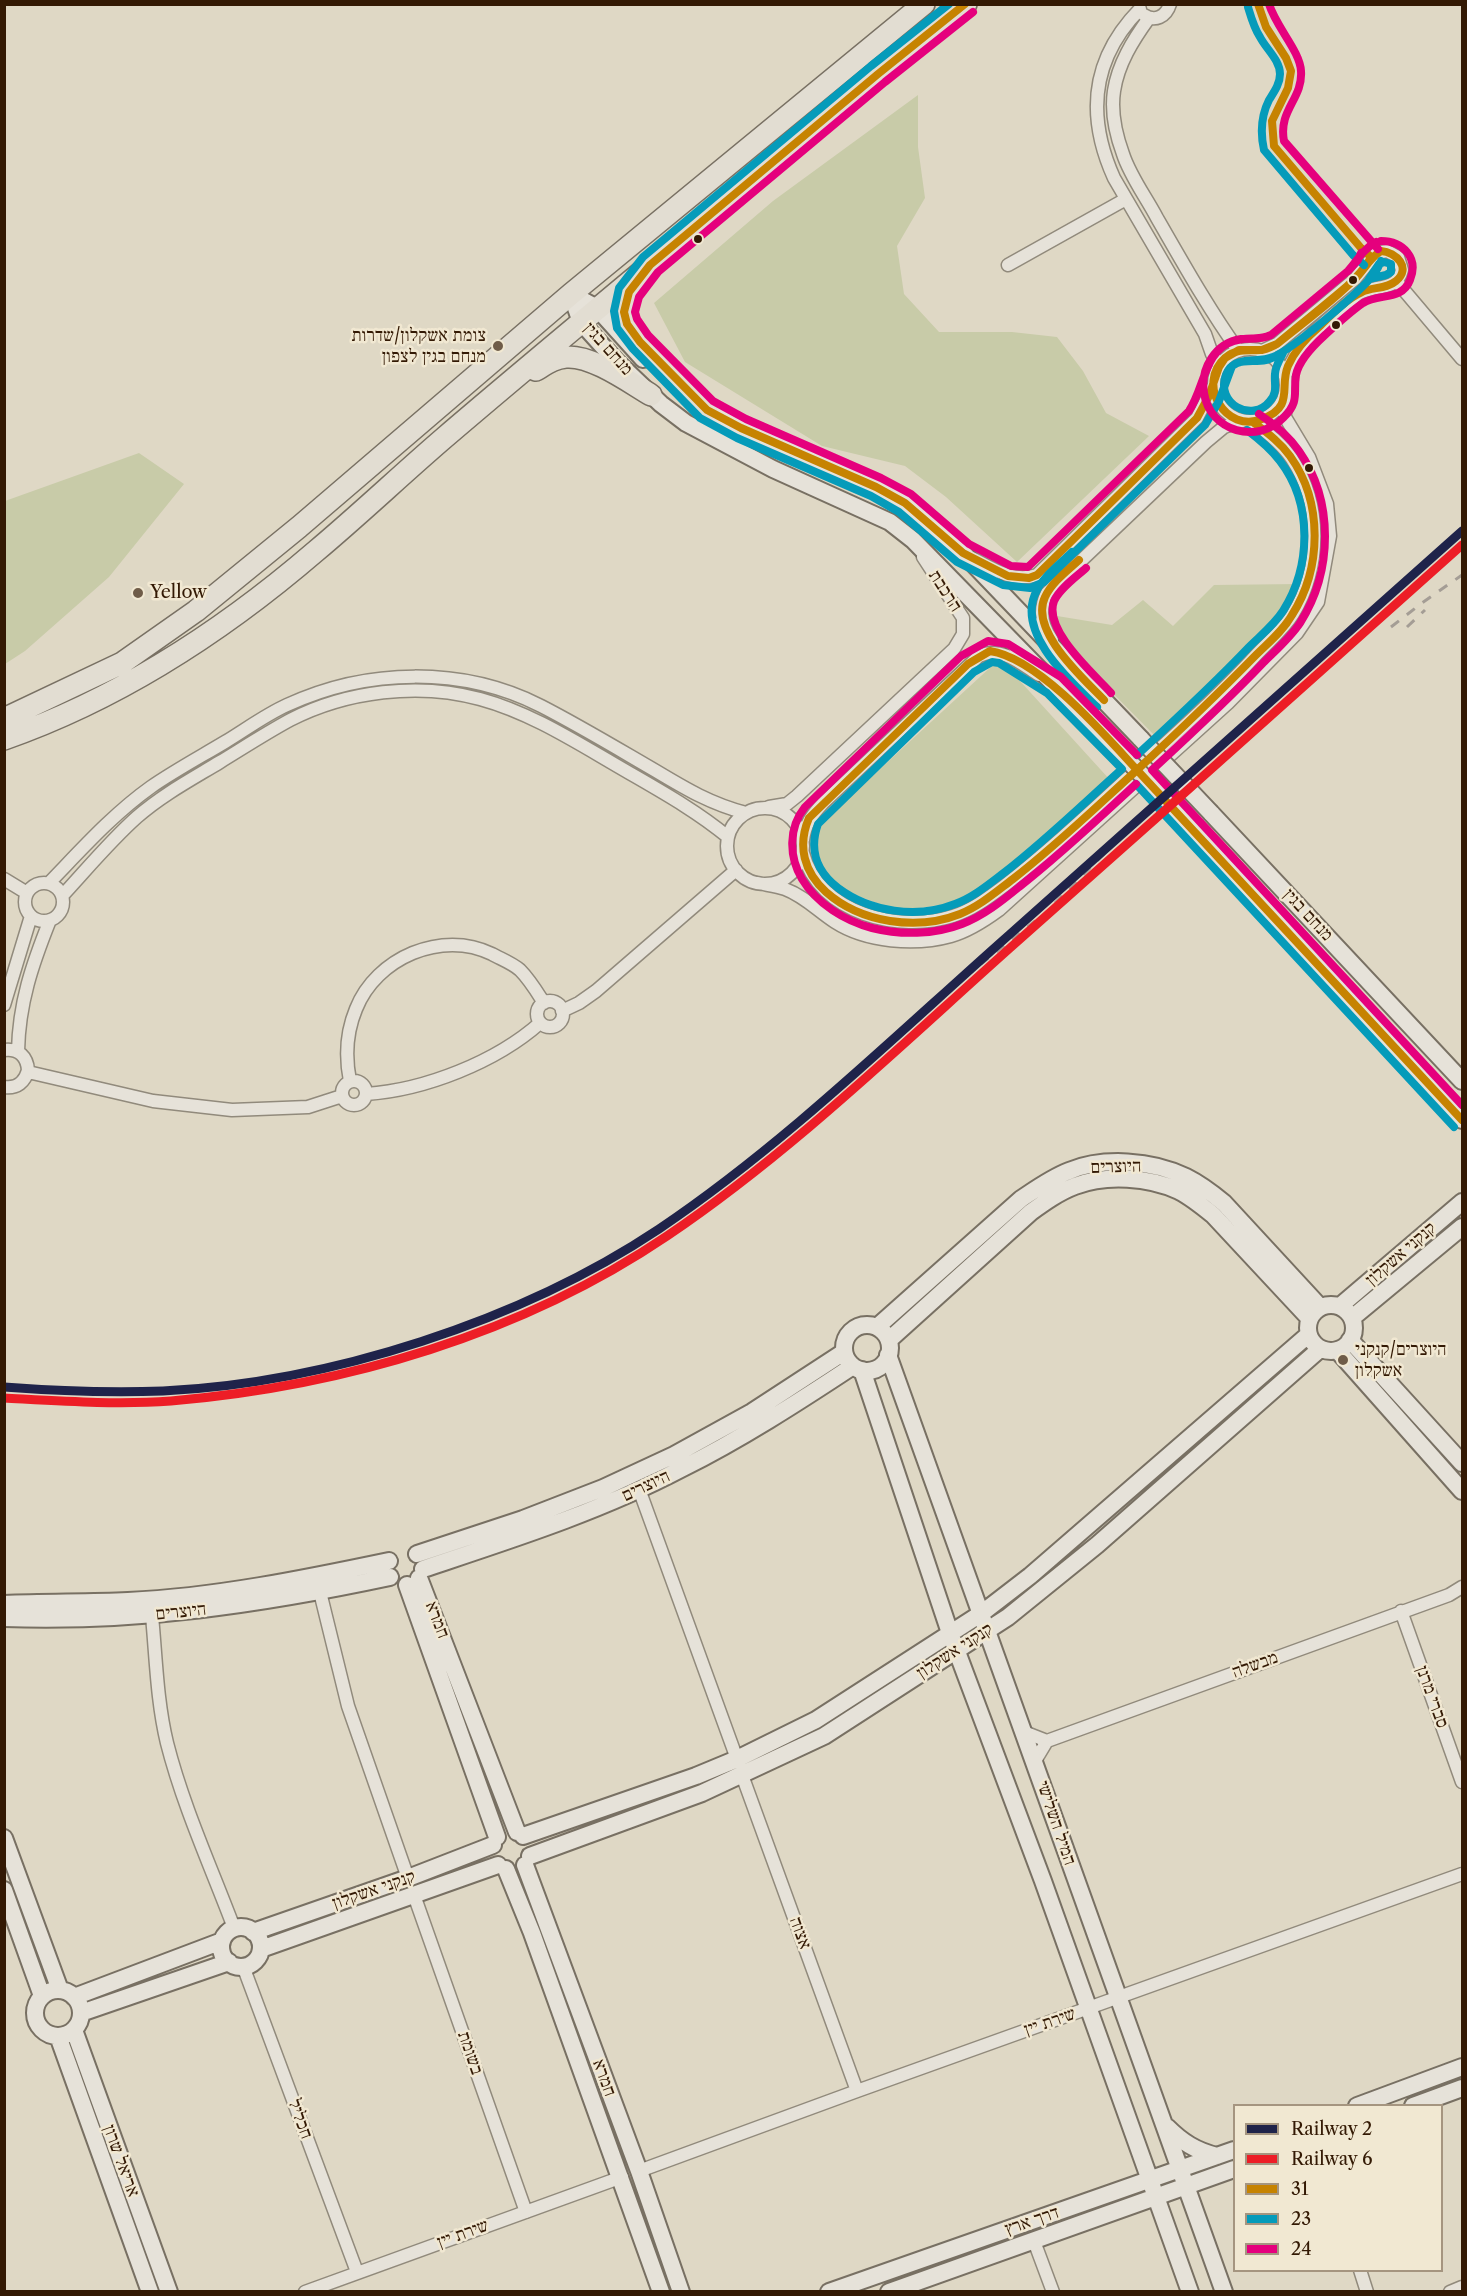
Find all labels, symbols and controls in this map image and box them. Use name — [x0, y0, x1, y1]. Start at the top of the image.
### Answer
unlabelled marker — [692, 233, 704, 245]
unlabelled marker — [1347, 274, 1359, 286]
street label: מנחם בגין — [579, 318, 637, 380]
unlabelled marker — [1330, 319, 1342, 331]
place label: צומת אשקלון/שדרות מנחם בגין לצפון — [351, 325, 486, 368]
marker: צומת אשקלון/שדרות מנחם בגין לצפון — [491, 339, 505, 353]
unlabelled marker — [1303, 462, 1315, 474]
street label: הרכבת — [924, 566, 966, 616]
place label: Yellow — [150, 582, 207, 604]
marker: Yellow — [131, 586, 145, 600]
street label: מנחם בגין — [1278, 884, 1338, 946]
street label: היוצרים — [1090, 1155, 1142, 1179]
street label: קנקני אשקלון — [1361, 1217, 1441, 1291]
place label: היוצרים/קנקני אשקלון — [1355, 1339, 1447, 1382]
marker: היוצרים/קנקני אשקלון — [1336, 1353, 1350, 1367]
street label: היוצרים — [618, 1465, 674, 1507]
street label: היוצרים — [155, 1599, 207, 1625]
street label: חמרא — [420, 1599, 454, 1641]
street label: קנקני אשקלון — [913, 1618, 997, 1684]
street label: מבשלה — [1229, 1647, 1281, 1683]
street label: סברי מרנן — [1411, 1663, 1453, 1731]
street label: המיל השלישי — [1031, 1778, 1081, 1868]
street label: קנקני אשקלון — [330, 1866, 418, 1914]
street label: אצוה — [784, 1914, 816, 1952]
street label: שירת יין — [1021, 2003, 1079, 2041]
street label: בשומת — [453, 2028, 487, 2078]
street label: חמרא — [587, 2057, 621, 2099]
street label: חכליל — [283, 2096, 317, 2142]
legend — [1233, 2104, 1443, 2272]
text: Railway 2 — [1291, 2118, 1372, 2140]
street label: אריאל שרון — [98, 2122, 144, 2200]
text: Railway 6 — [1291, 2148, 1373, 2170]
text: 31 — [1291, 2178, 1308, 2200]
street label: דרך ארץ — [1002, 2202, 1062, 2240]
text: 23 — [1291, 2208, 1311, 2230]
street label: שירת יין — [434, 2215, 492, 2253]
text: 24 — [1291, 2238, 1312, 2260]

